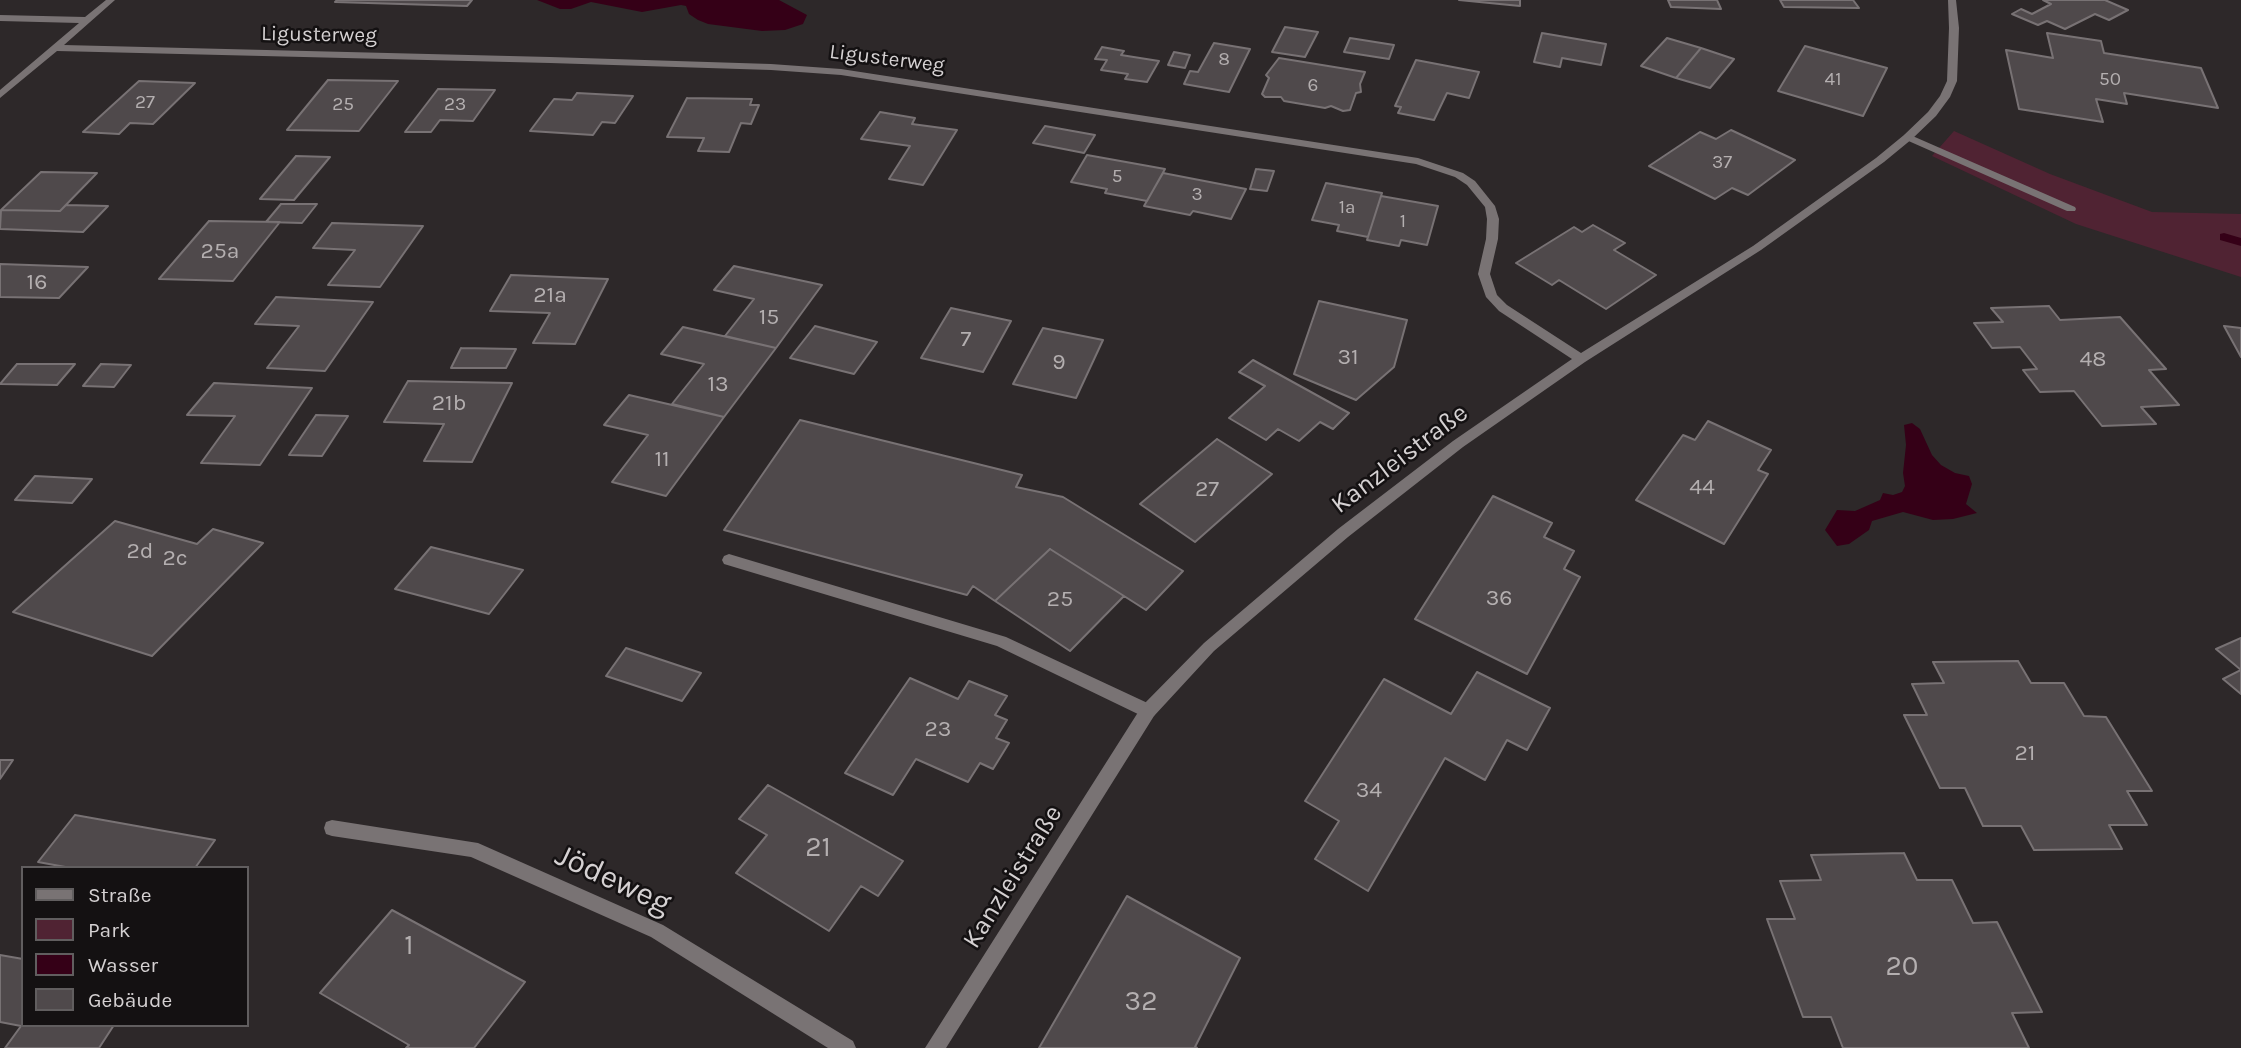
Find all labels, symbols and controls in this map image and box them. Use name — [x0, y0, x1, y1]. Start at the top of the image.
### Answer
street label: Ligusterweg — [261, 21, 377, 49]
street label: Ligusterweg — [828, 39, 946, 79]
house number: 8 — [1218, 49, 1230, 71]
house number: 41 — [1825, 69, 1841, 91]
house number: 50 — [2099, 69, 2121, 91]
house number: 6 — [1308, 75, 1318, 97]
house number: 27 — [135, 92, 155, 114]
house number: 25 — [332, 94, 354, 116]
house number: 23 — [444, 94, 466, 116]
house number: 37 — [1712, 152, 1732, 174]
house number: 5 — [1112, 166, 1122, 188]
house number: 3 — [1191, 184, 1203, 206]
house number: 1a — [1339, 197, 1355, 219]
house number: 1 — [1400, 211, 1406, 233]
house number: 25a — [201, 237, 239, 265]
house number: 16 — [27, 268, 47, 296]
house number: 21a — [533, 281, 567, 309]
house number: 15 — [759, 303, 779, 331]
house number: 7 — [961, 325, 971, 353]
house number: 31 — [1337, 343, 1359, 371]
house number: 48 — [2080, 345, 2106, 373]
house number: 9 — [1052, 348, 1066, 376]
house number: 13 — [707, 370, 729, 398]
house number: 21b — [432, 389, 466, 417]
street label: Kanzleistraße — [1326, 398, 1474, 520]
house number: 11 — [654, 445, 670, 473]
house number: 44 — [1689, 473, 1715, 501]
house number: 27 — [1195, 475, 1219, 503]
house number: 2d — [127, 537, 153, 565]
house number: 2c — [162, 544, 188, 572]
house number: 36 — [1486, 584, 1512, 612]
house number: 25 — [1047, 585, 1073, 613]
house number: 23 — [925, 715, 951, 743]
house number: 21 — [2015, 739, 2035, 767]
house number: 34 — [1356, 776, 1382, 804]
street label: Kanzleistraße — [957, 800, 1069, 954]
house number: 21 — [805, 831, 831, 865]
street label: Jödeweg — [549, 837, 677, 923]
legend — [21, 866, 248, 1027]
text: Straße — [88, 883, 151, 907]
text: Park — [88, 918, 131, 942]
house number: 1 — [404, 929, 414, 963]
house number: 20 — [1886, 950, 1918, 984]
text: Wasser — [88, 953, 158, 977]
house number: 32 — [1125, 985, 1157, 1019]
text: Gebäude — [88, 988, 172, 1012]

